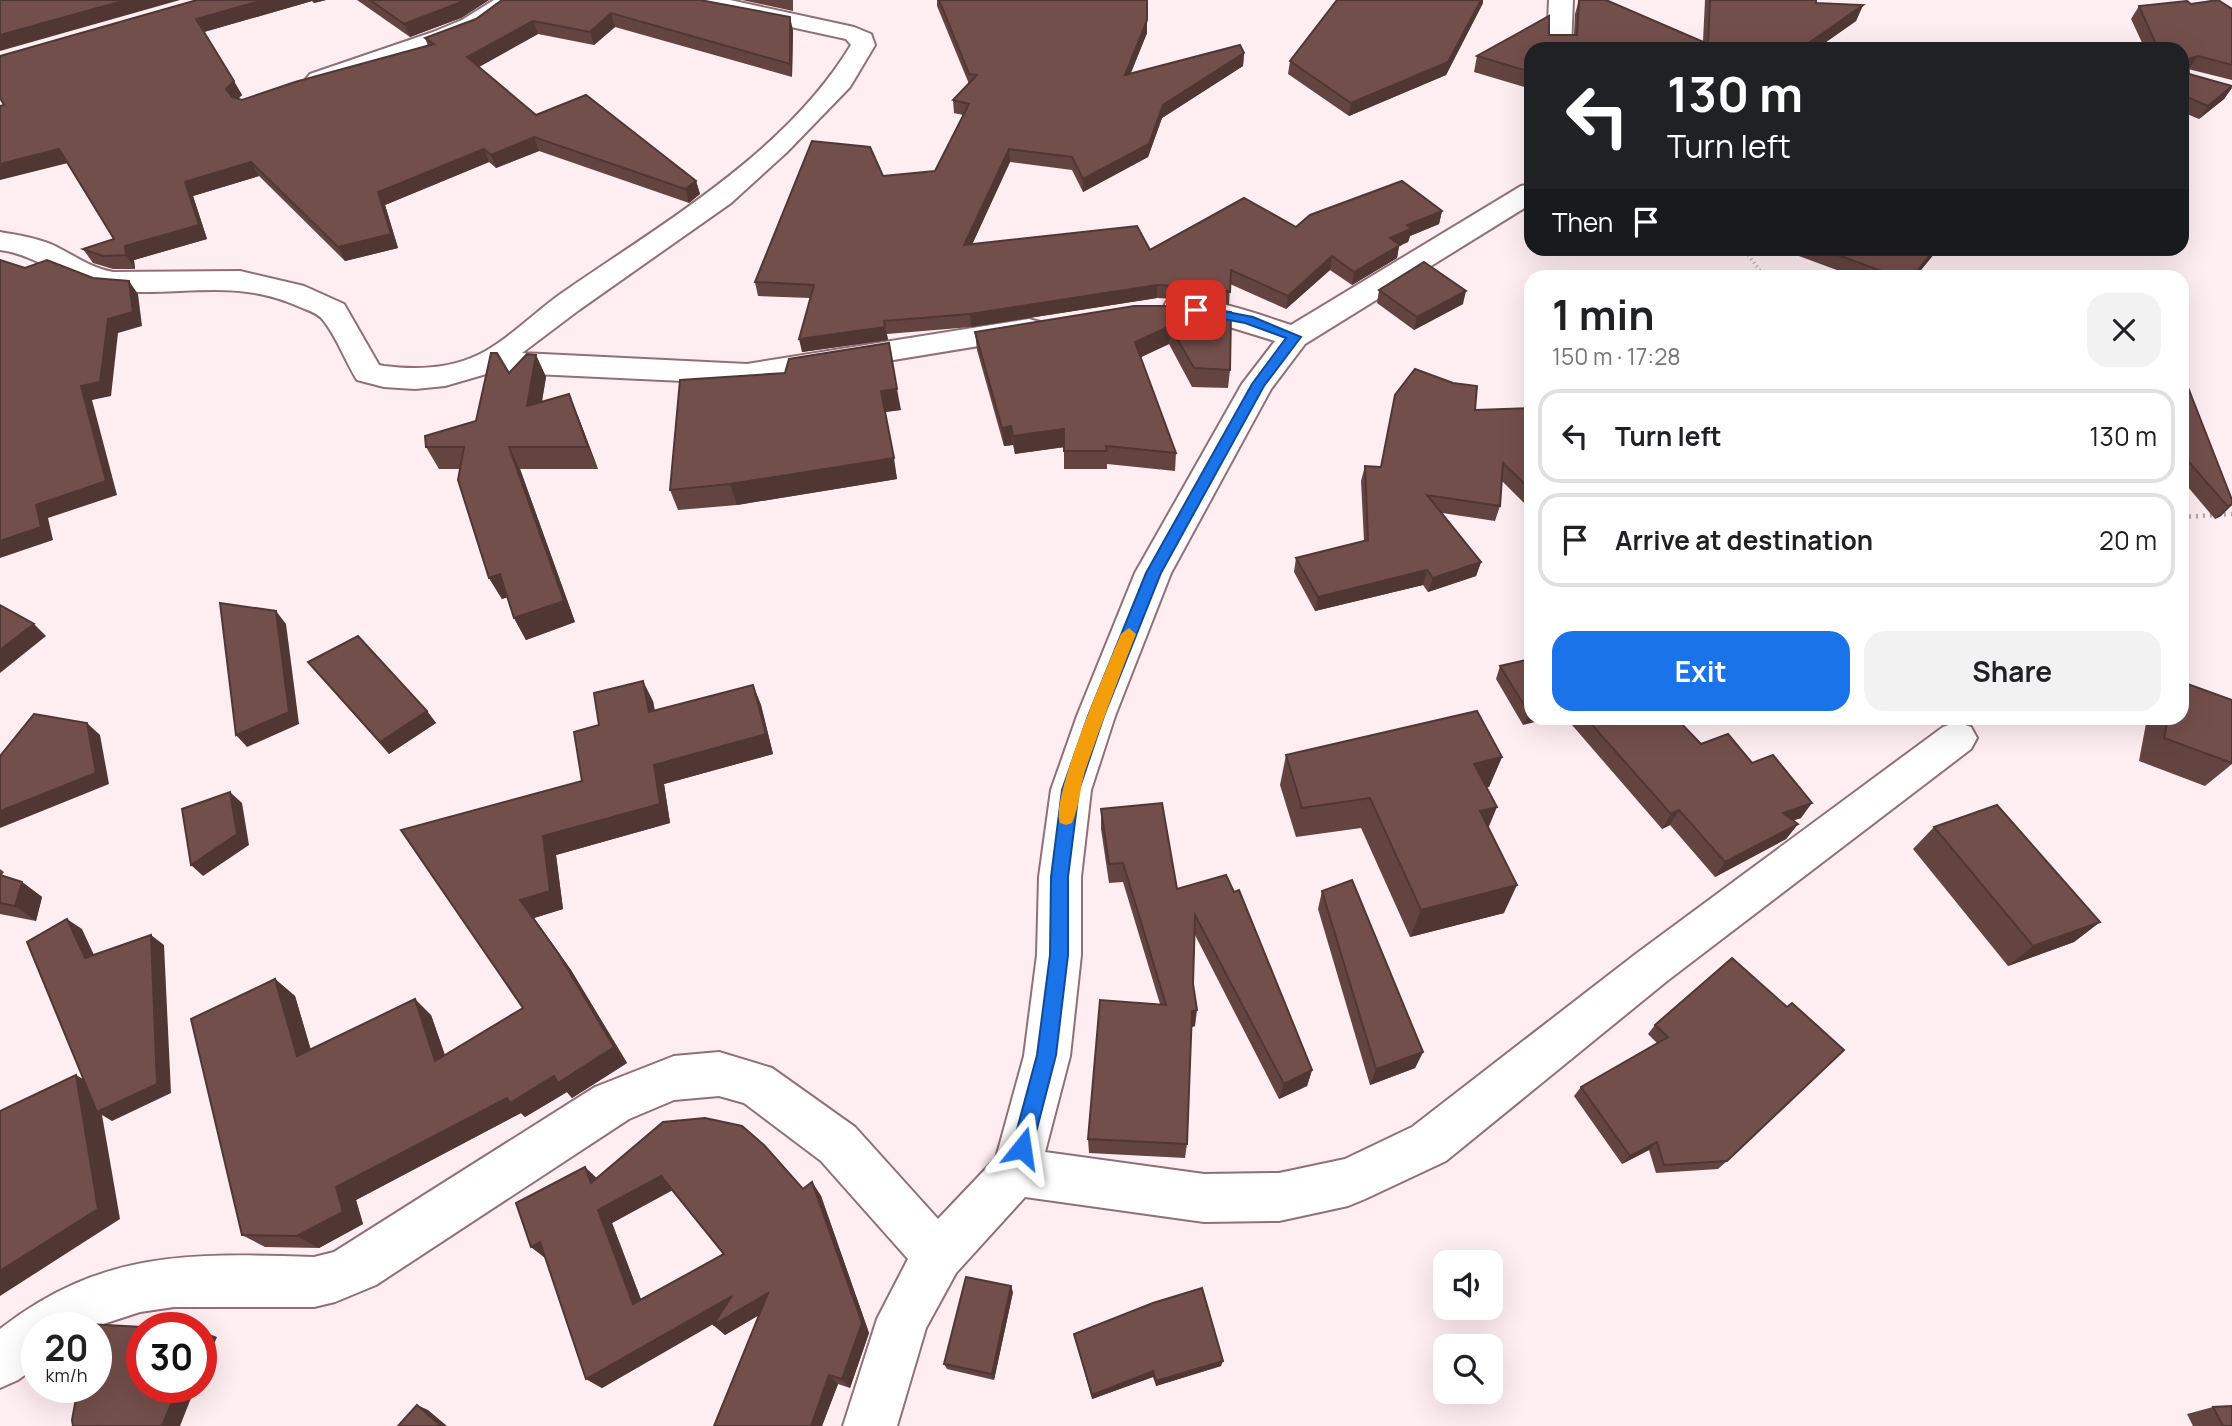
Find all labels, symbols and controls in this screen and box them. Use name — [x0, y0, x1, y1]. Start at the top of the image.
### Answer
text: 130 m — [1667, 60, 1803, 127]
icon: left — [1552, 70, 1643, 161]
text: Turn left — [1667, 124, 1791, 168]
icon: arrive — [1627, 203, 1665, 241]
text: Then — [1552, 204, 1613, 240]
pin — [1166, 280, 1226, 340]
text: 1 min — [1552, 285, 1655, 343]
icon: arrive — [1177, 291, 1215, 329]
button: close — [2087, 293, 2161, 367]
text: 150 m · 17:28 — [1552, 340, 1681, 372]
icon: left — [1556, 417, 1594, 455]
text: Turn left — [1615, 418, 1722, 454]
text: 130 m — [2089, 418, 2157, 454]
icon: arrive — [1556, 521, 1594, 559]
text: Arrive at destination — [1615, 522, 1873, 558]
text: 20 m — [2099, 522, 2157, 558]
button: Exit — [1552, 631, 1850, 711]
button: Share — [1864, 631, 2161, 711]
position arrow — [985, 1111, 1059, 1185]
map controls — [1433, 1250, 1503, 1404]
button: sound — [1433, 1250, 1503, 1320]
speed limit sign: 30 — [126, 1312, 217, 1403]
text: 20 — [45, 1324, 88, 1372]
button: search — [1433, 1334, 1503, 1404]
text: km/h — [46, 1363, 87, 1387]

